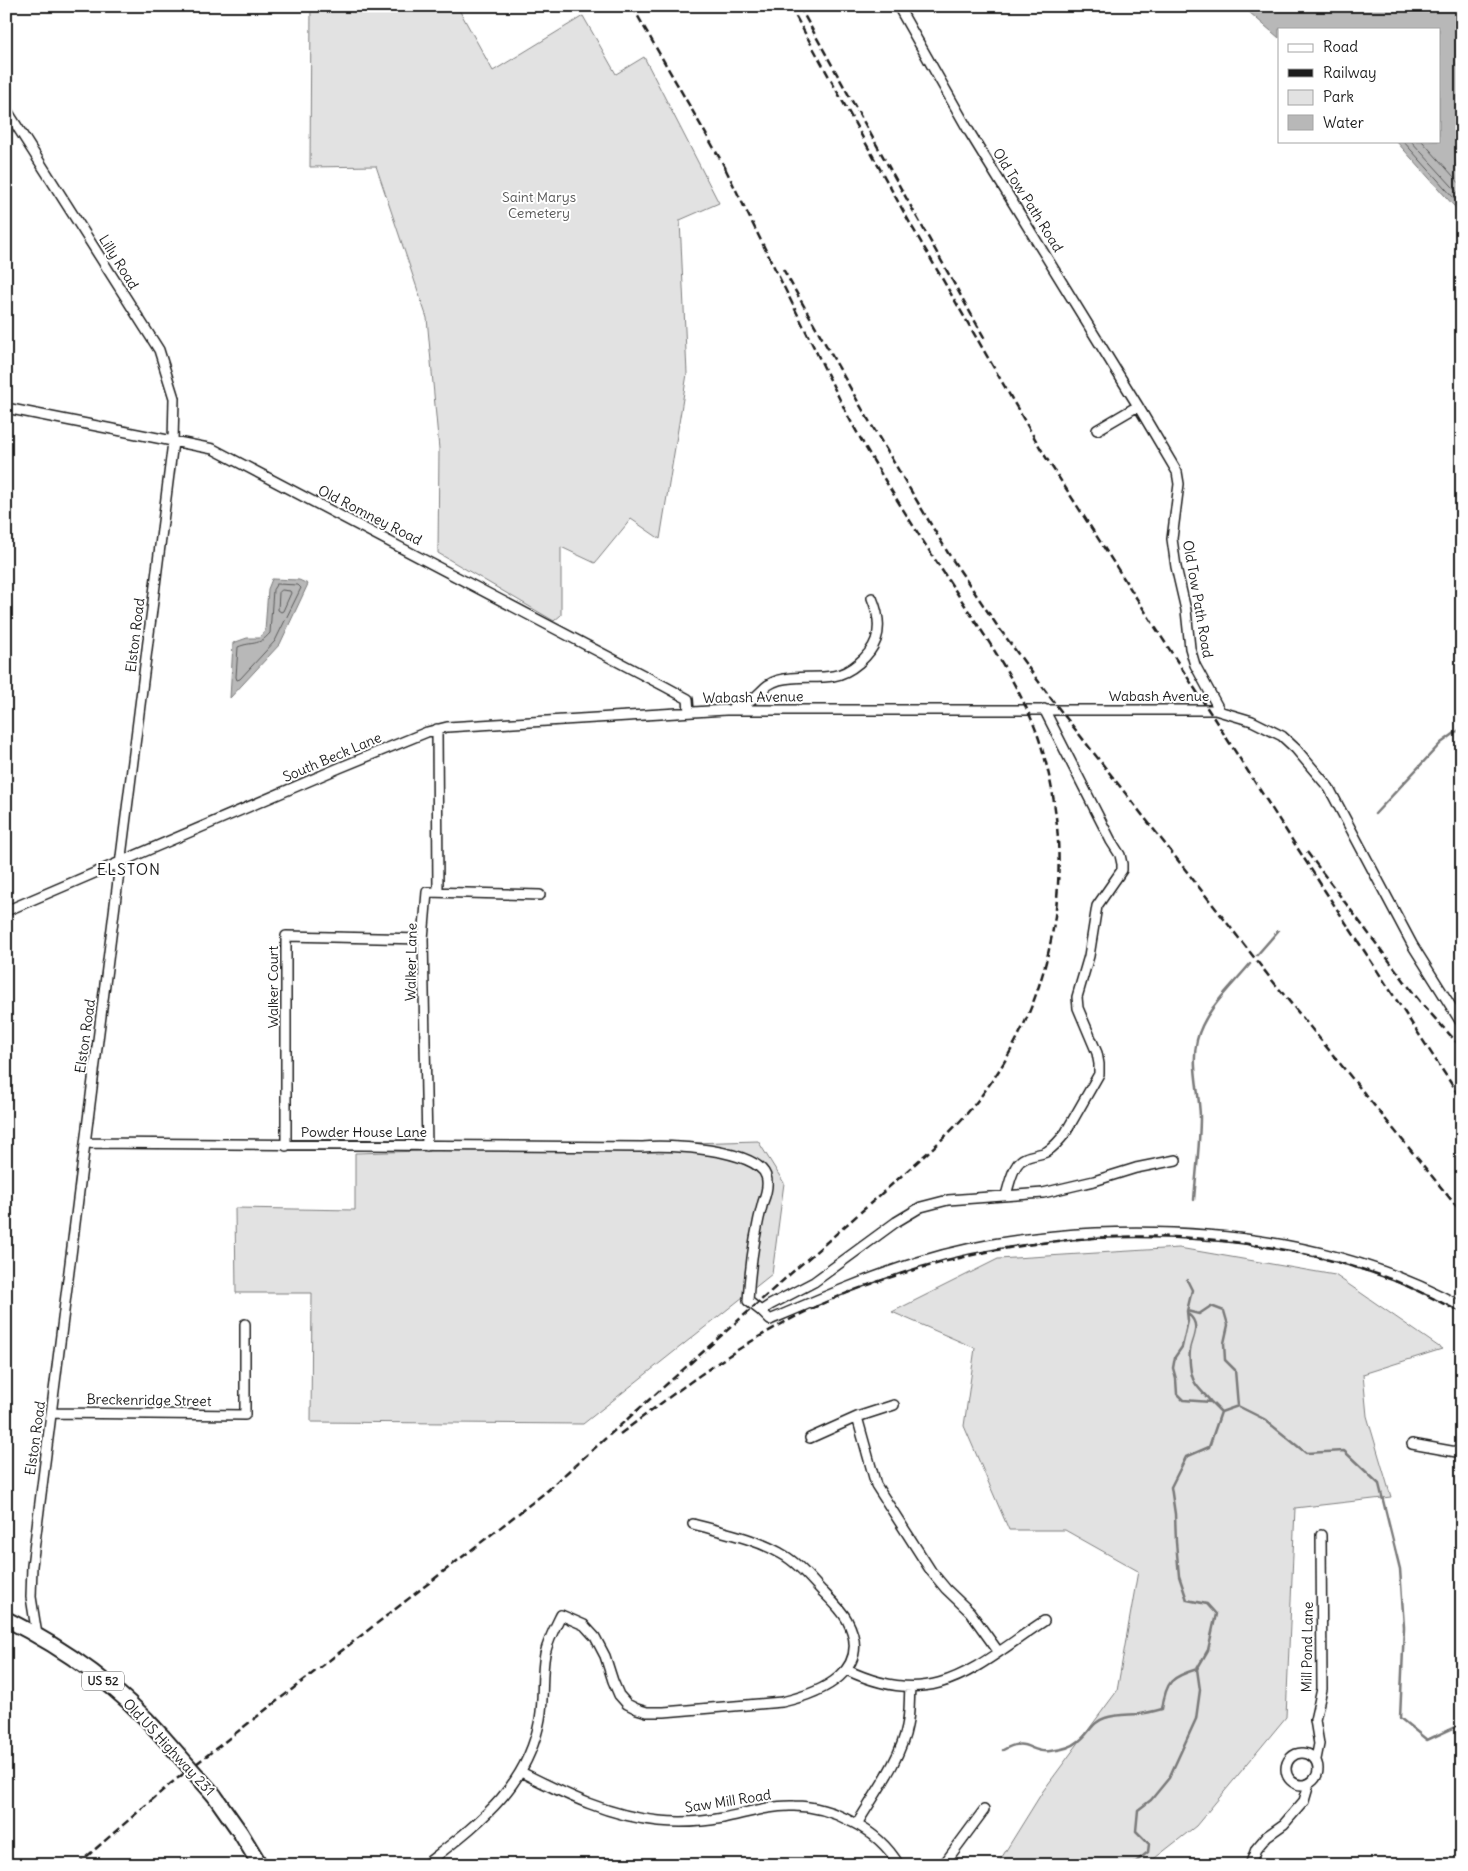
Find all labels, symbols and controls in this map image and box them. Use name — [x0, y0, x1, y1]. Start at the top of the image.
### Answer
legend — [1278, 28, 1440, 142]
text: Road — [1323, 37, 1358, 56]
text: Railway — [1323, 63, 1377, 82]
text: Park — [1323, 87, 1354, 106]
text: Water — [1323, 113, 1364, 132]
street label: Old Tow Path Road — [989, 145, 1067, 255]
park label: Saint Marys Cemetery — [502, 188, 576, 222]
street label: Lilly Road — [95, 231, 143, 293]
street label: Old Romney Road — [315, 481, 425, 549]
street label: Old Tow Path Road — [1179, 539, 1217, 659]
street label: Elston Road — [122, 597, 148, 673]
street label: Wabash Avenue — [702, 687, 804, 707]
street label: Wabash Avenue — [1109, 687, 1209, 705]
street label: South Beck Lane — [280, 728, 384, 786]
district label: ELSTON — [97, 859, 161, 879]
street label: Walker Lane — [401, 923, 421, 1001]
street label: Walker Court — [264, 945, 282, 1028]
street label: Elston Road — [71, 998, 99, 1074]
street label: Powder House Lane — [301, 1123, 427, 1141]
street label: Breckenridge Street — [86, 1390, 212, 1410]
street label: Elston Road — [21, 1400, 49, 1476]
street label: Mill Pond Lane — [1297, 1601, 1317, 1693]
road number: US 52 — [82, 1672, 124, 1690]
street label: Old US Highway 231 — [119, 1695, 219, 1799]
street label: Saw Mill Road — [684, 1785, 772, 1817]

